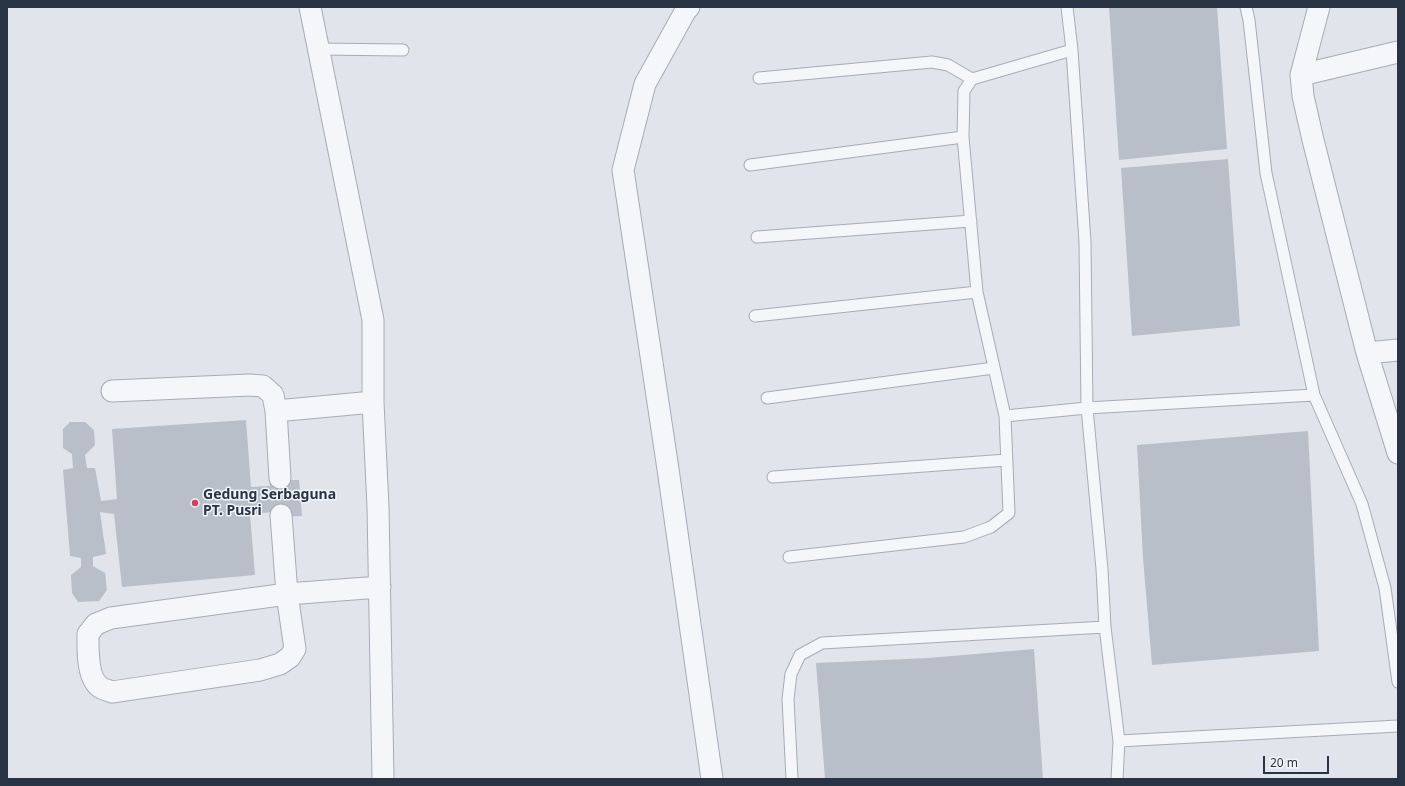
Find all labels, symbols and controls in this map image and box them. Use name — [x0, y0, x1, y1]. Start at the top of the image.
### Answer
place label: Gedung Serbaguna PT. Pusri — [203, 487, 336, 520]
marker: Gedung Serbaguna PT. Pusri — [190, 498, 200, 508]
scale bar — [1265, 748, 1331, 774]
text: 20 m — [1270, 754, 1298, 771]

